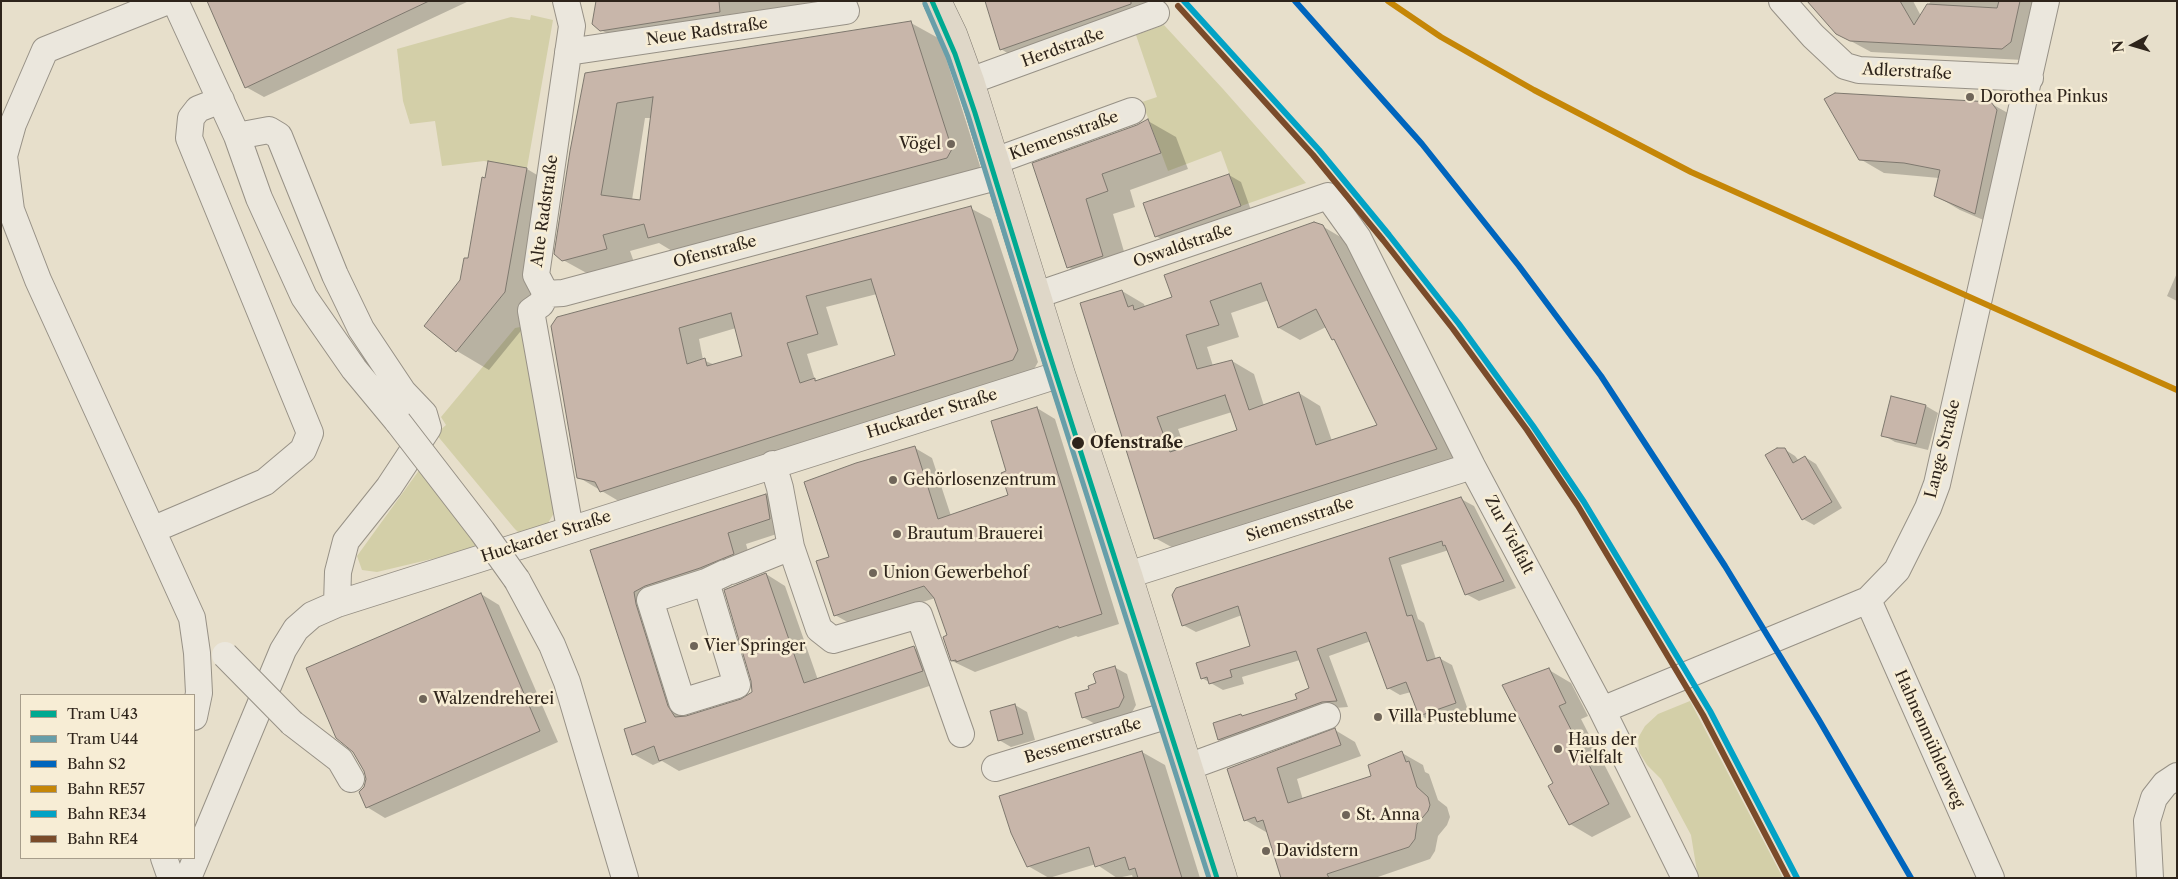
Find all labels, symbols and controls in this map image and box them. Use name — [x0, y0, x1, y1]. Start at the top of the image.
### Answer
street label: Neue Radstraße — [645, 14, 769, 50]
north arrow — [2108, 20, 2158, 70]
street label: Herdstraße — [1019, 24, 1107, 72]
text: N — [2108, 40, 2128, 54]
street label: Adlerstraße — [1862, 60, 1952, 84]
place label: Dorothea Pinkus — [1980, 87, 2108, 107]
marker: Dorothea Pinkus — [1964, 91, 1976, 103]
street label: Klemensstraße — [1007, 107, 1121, 165]
place label: Vögel — [899, 134, 941, 154]
marker: Vögel — [945, 138, 957, 150]
street label: Alte Radstraße — [528, 154, 562, 268]
street label: Oswaldstraße — [1131, 220, 1235, 272]
street label: Ofenstraße — [671, 232, 759, 272]
street label: Huckarder Straße — [864, 385, 1000, 443]
street label: Lange Straße — [1921, 398, 1965, 500]
place label: Ofenstraße — [1090, 433, 1183, 453]
marker: Ofenstraße — [1070, 435, 1086, 451]
place label: Gehörlosenzentrum — [903, 470, 1056, 490]
marker: Gehörlosenzentrum — [887, 474, 899, 486]
street label: Zur Vielfalt — [1480, 492, 1538, 578]
street label: Siemensstraße — [1244, 494, 1356, 546]
street label: Huckarder Straße — [478, 507, 614, 567]
place label: Brautum Brauerei — [907, 524, 1043, 544]
marker: Brautum Brauerei — [891, 528, 903, 540]
place label: Union Gewerbehof — [883, 563, 1028, 583]
marker: Union Gewerbehof — [867, 567, 879, 579]
place label: Vier Springer — [704, 636, 805, 656]
marker: Vier Springer — [688, 640, 700, 652]
street label: Hahnenmühlenweg — [1890, 667, 1968, 811]
place label: Walzendreherei — [433, 689, 554, 709]
marker: Walzendreherei — [417, 693, 429, 705]
legend — [20, 694, 195, 859]
text: Tram U43 — [67, 704, 138, 723]
place label: Villa Pusteblume — [1388, 707, 1517, 727]
marker: Villa Pusteblume — [1372, 711, 1384, 723]
street label: Bessemerstraße — [1022, 714, 1144, 768]
text: Tram U44 — [67, 729, 138, 748]
place label: Haus der Vielfalt — [1568, 730, 1637, 768]
marker: Haus der Vielfalt — [1552, 743, 1564, 755]
text: Bahn S2 — [67, 754, 126, 773]
text: Bahn RE57 — [67, 779, 145, 798]
text: Bahn RE34 — [67, 804, 146, 823]
place label: St. Anna — [1356, 805, 1420, 825]
marker: St. Anna — [1340, 809, 1352, 821]
text: Bahn RE4 — [67, 829, 138, 848]
place label: Davidstern — [1276, 841, 1358, 861]
marker: Davidstern — [1260, 845, 1272, 857]

